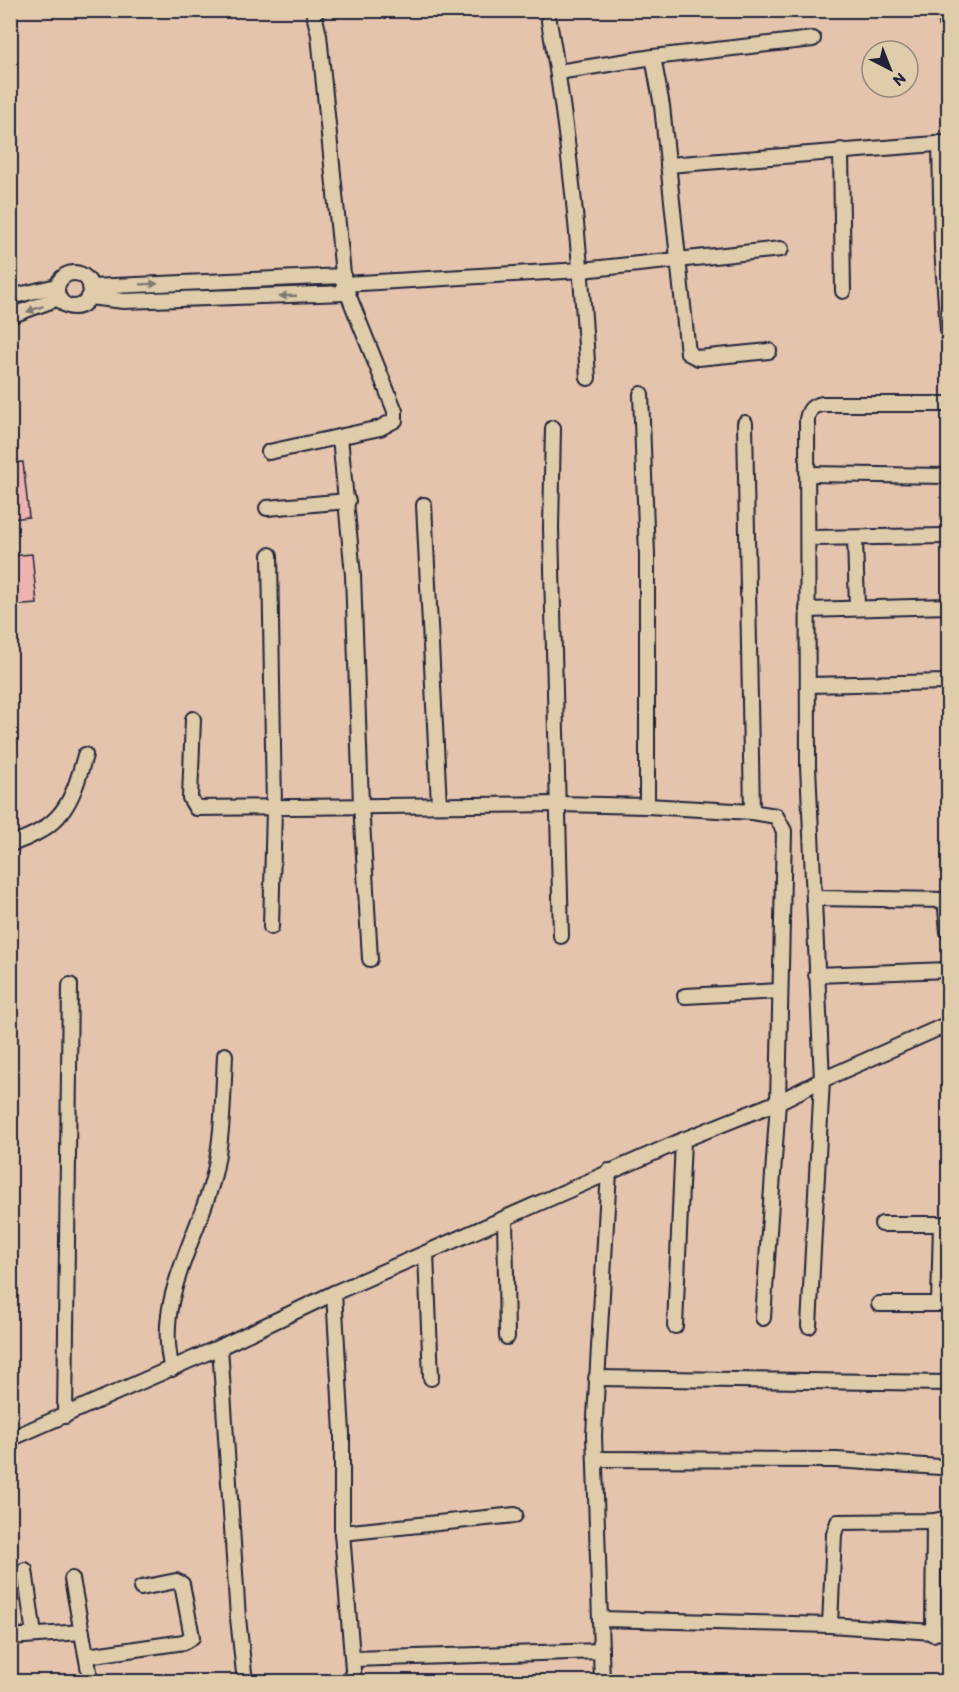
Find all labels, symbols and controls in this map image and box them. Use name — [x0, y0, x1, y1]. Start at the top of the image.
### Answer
north arrow — [860, 39, 920, 99]
text: N — [889, 69, 910, 90]
one-way arrow — [139, 279, 158, 288]
one-way arrow — [278, 291, 297, 300]
one-way arrow — [26, 304, 44, 314]

